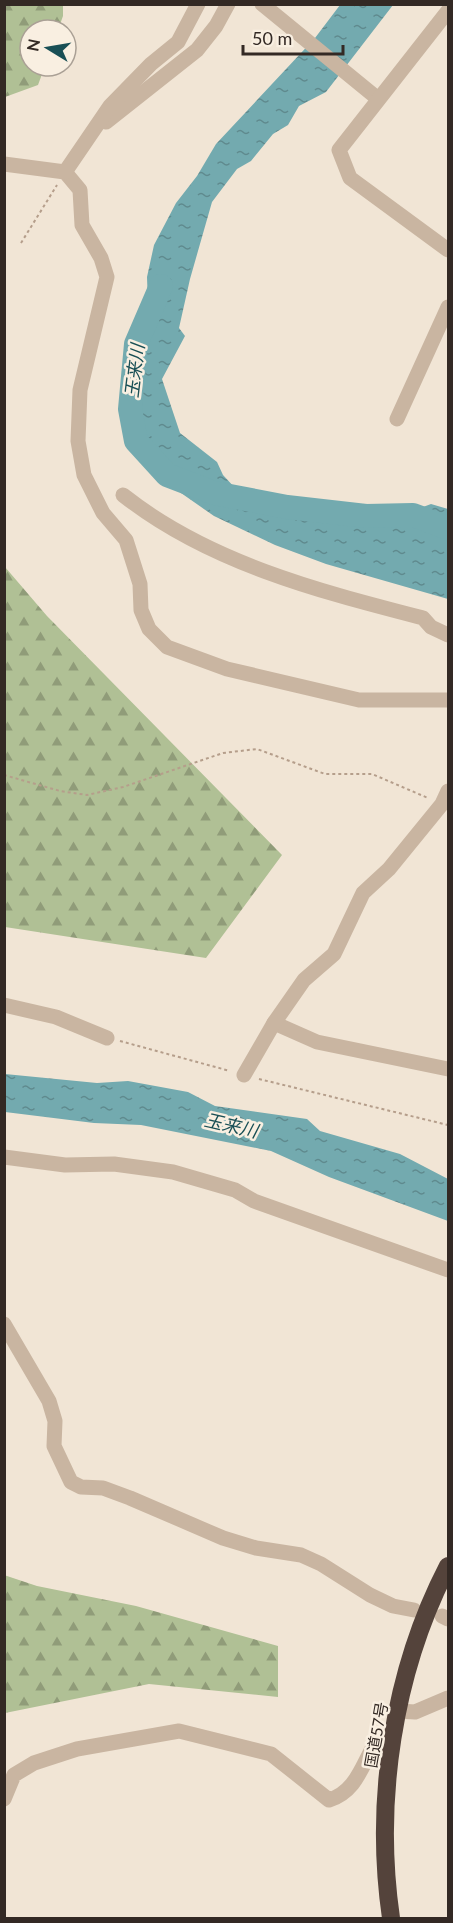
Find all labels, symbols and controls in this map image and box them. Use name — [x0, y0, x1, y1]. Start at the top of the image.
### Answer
north arrow — [18, 18, 78, 78]
scale bar — [243, 18, 344, 56]
text: 50 m — [252, 27, 292, 49]
text: N — [22, 37, 43, 53]
water label: 玉来川 — [120, 341, 148, 399]
water label: 玉来川 — [202, 1108, 262, 1142]
street label: 国道57号 — [360, 1700, 391, 1769]

